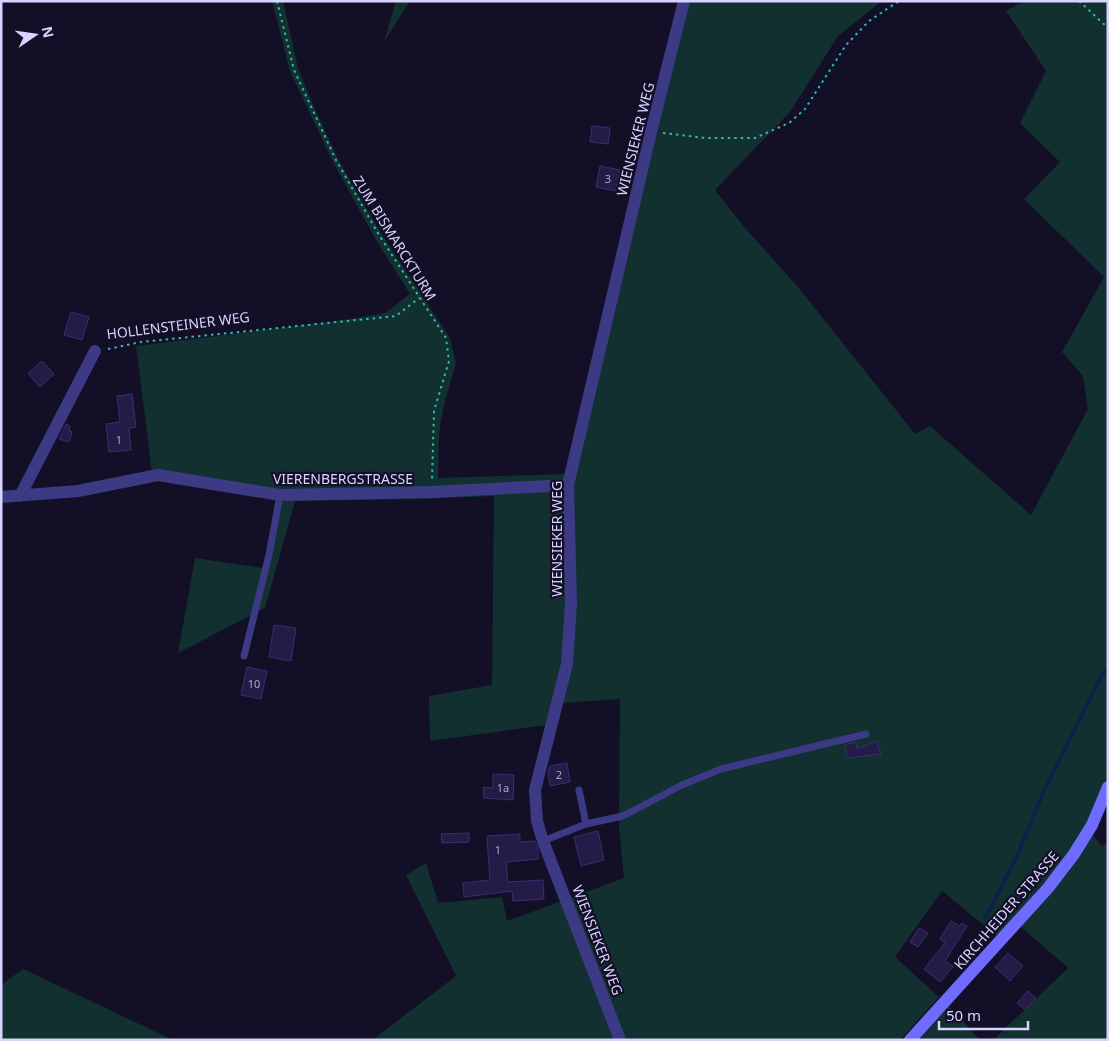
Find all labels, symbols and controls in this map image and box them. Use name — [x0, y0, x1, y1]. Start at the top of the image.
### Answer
north arrow — [10, 10, 60, 60]
text: N — [38, 24, 59, 40]
street label: WIENSIEKER WEG — [612, 80, 658, 198]
house number: 3 — [605, 171, 611, 186]
street label: ZUM BISMARCKTURM — [349, 172, 441, 304]
street label: HOLLENSTEINER WEG — [105, 307, 251, 343]
house number: 1 — [116, 432, 122, 447]
street label: VIERENBERGSTRASSE — [273, 469, 413, 488]
street label: WIENSIEKER WEG — [547, 481, 566, 597]
house number: 10 — [248, 676, 260, 691]
house number: 2 — [556, 767, 562, 782]
house number: 1a — [497, 780, 509, 795]
house number: 1 — [495, 842, 501, 857]
street label: KIRCHHEIDER STRASSE — [949, 847, 1063, 973]
street label: WIENSIEKER WEG — [568, 882, 628, 998]
scale bar — [939, 998, 1028, 1030]
text: 50 m — [946, 1005, 981, 1025]

